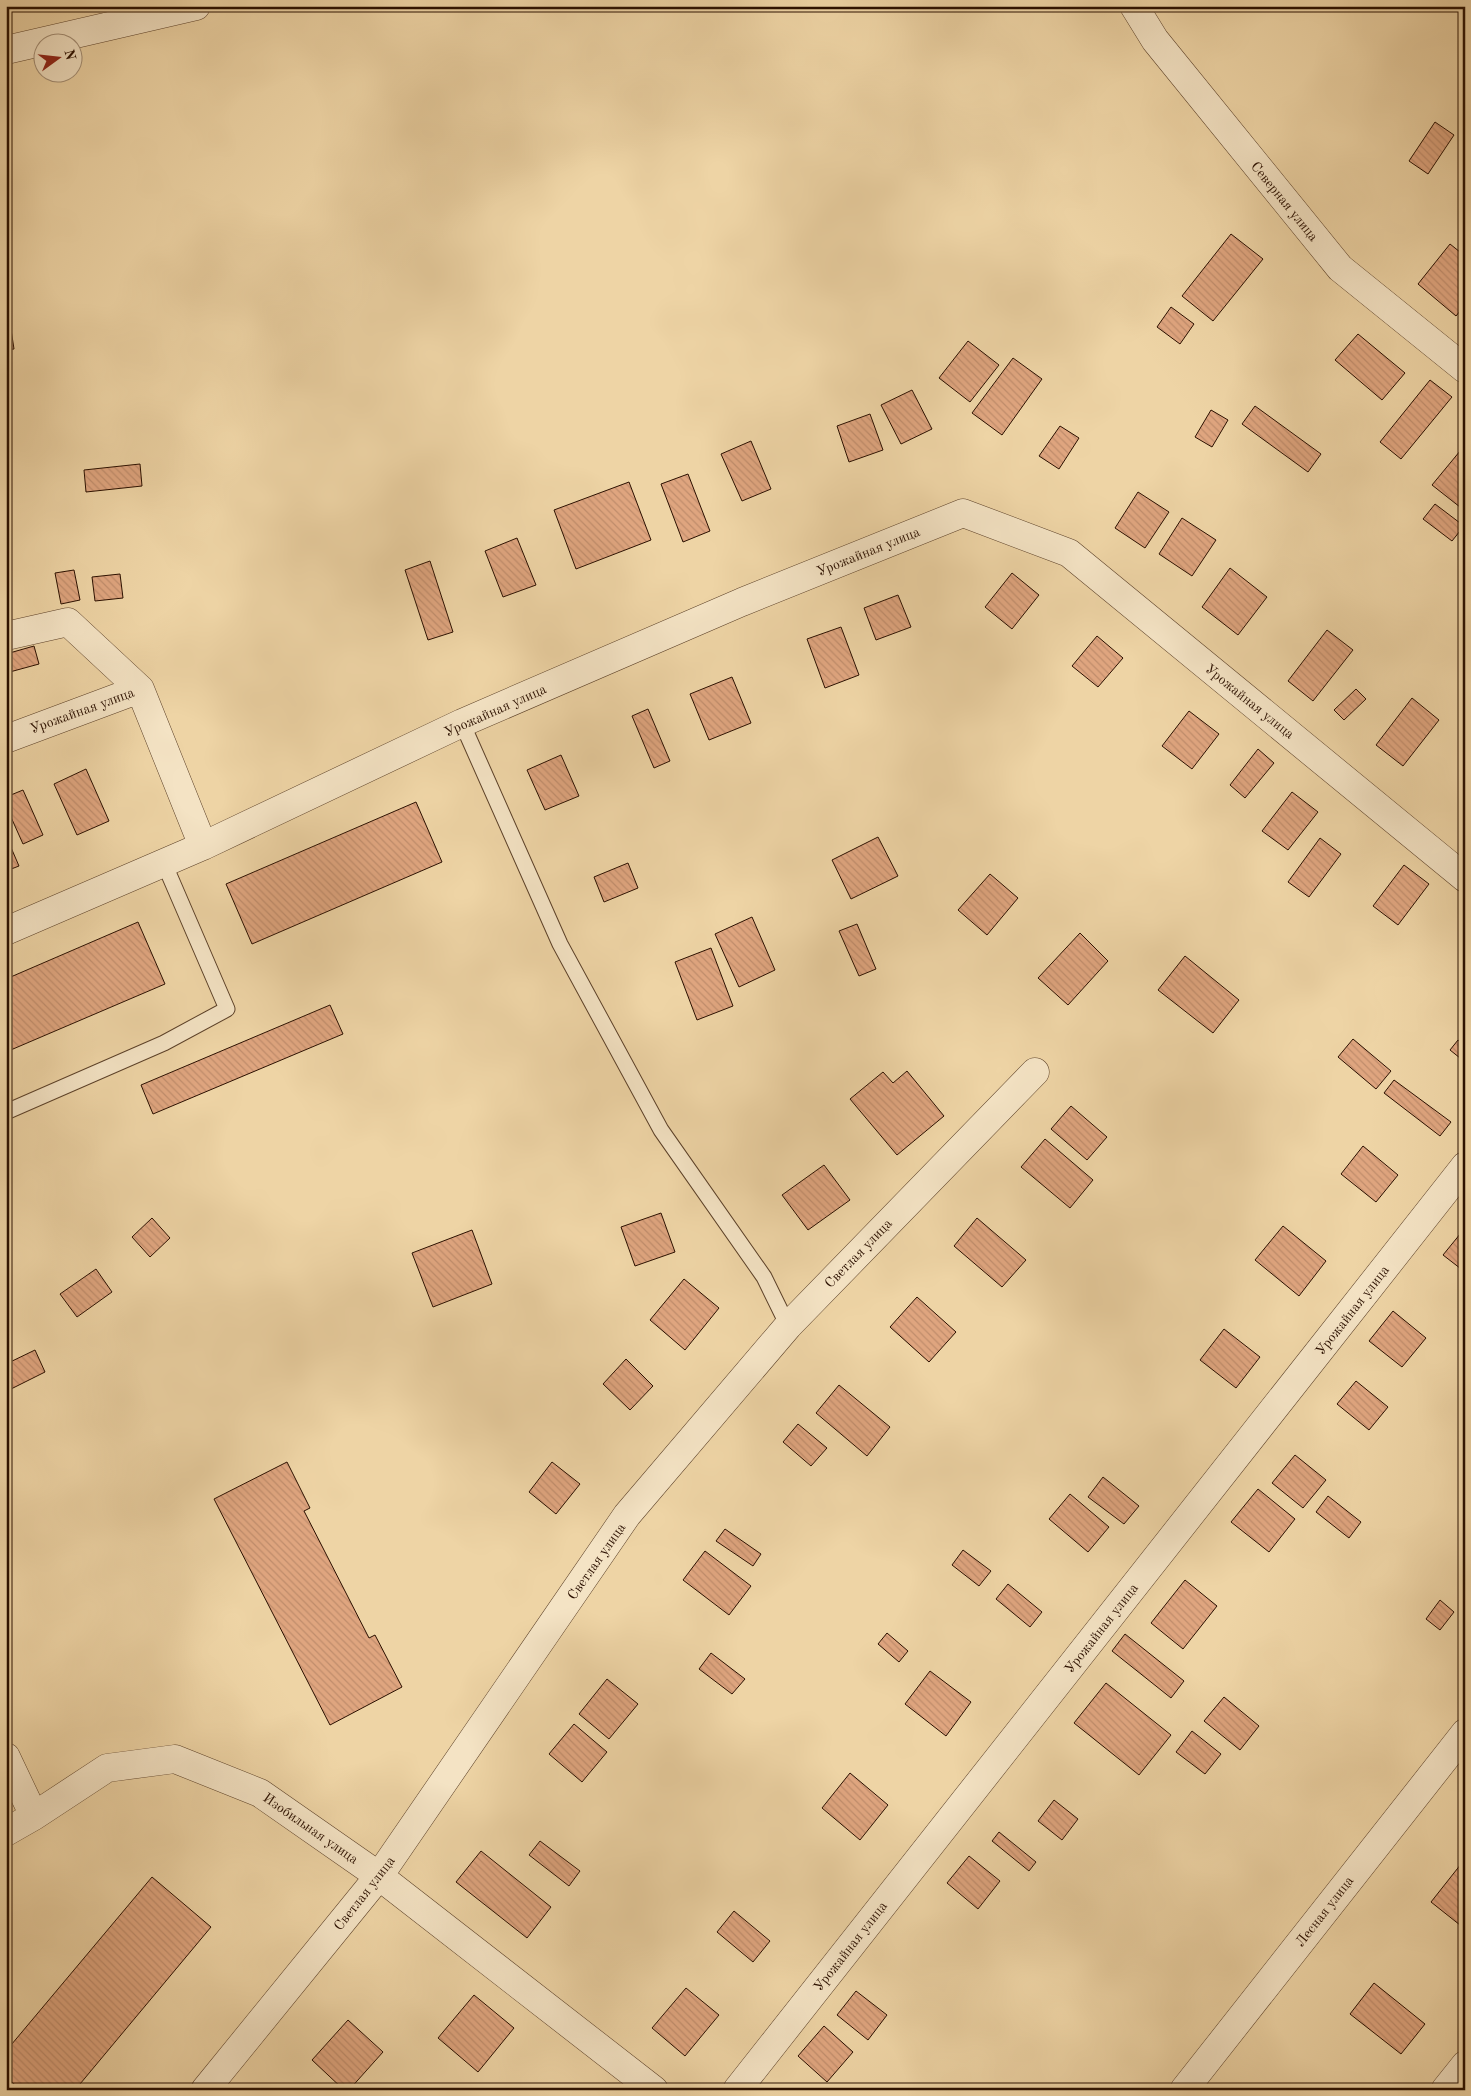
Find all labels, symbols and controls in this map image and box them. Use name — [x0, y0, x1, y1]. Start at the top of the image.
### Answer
north arrow — [32, 32, 82, 82]
text: N — [61, 48, 78, 62]
street label: Северная улица — [1248, 159, 1320, 244]
street label: Урожайная улица — [815, 525, 922, 579]
street label: Урожайная улица — [1202, 662, 1297, 742]
street label: Урожайная улица — [442, 682, 549, 740]
street label: Урожайная улица — [28, 686, 136, 736]
street label: Светлая улица — [822, 1216, 895, 1291]
street label: Урожайная улица — [1313, 1263, 1392, 1358]
street label: Светлая улица — [565, 1521, 628, 1602]
street label: Урожайная улица — [1062, 1581, 1141, 1676]
street label: Изобильная улица — [260, 1791, 361, 1867]
street label: Светлая улица — [332, 1854, 398, 1933]
street label: Лесная улица — [1293, 1874, 1357, 1949]
street label: Урожайная улица — [811, 1899, 890, 1994]

